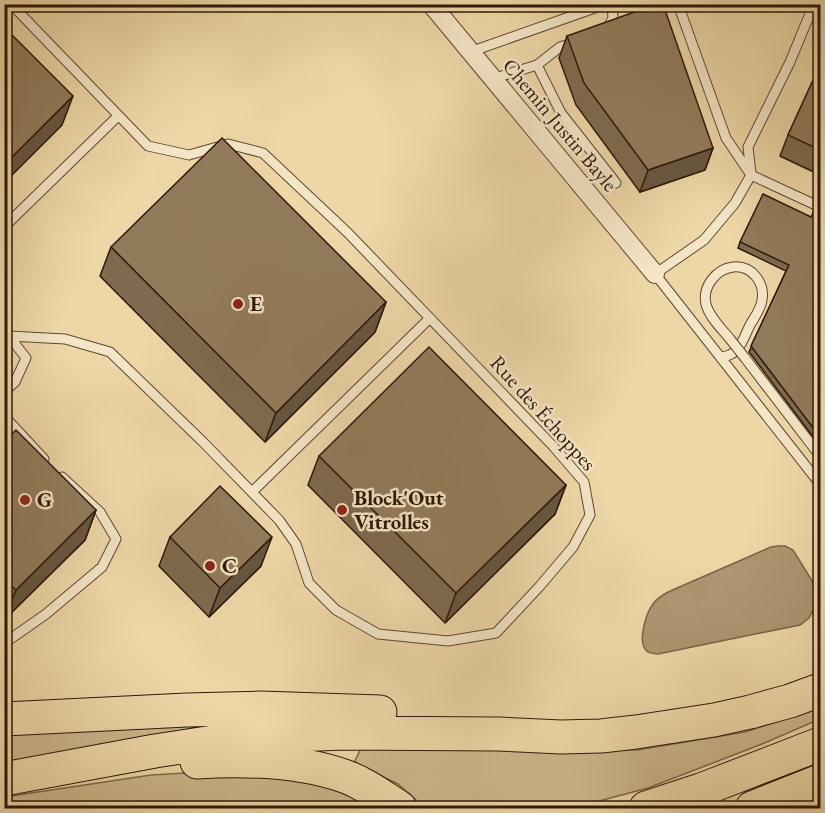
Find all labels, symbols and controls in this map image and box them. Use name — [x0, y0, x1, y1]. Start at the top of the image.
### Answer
street label: Chemin Justin Bayle — [497, 53, 624, 197]
place label: E — [250, 290, 262, 317]
marker: E — [231, 297, 245, 311]
street label: Rue des Échoppes — [484, 349, 602, 476]
place label: Block'Out Vitrolles — [354, 484, 444, 535]
place label: G — [37, 486, 52, 513]
marker: G — [18, 493, 32, 507]
marker: Block'Out Vitrolles — [335, 503, 349, 517]
place label: C — [222, 552, 237, 579]
marker: C — [203, 559, 217, 573]

